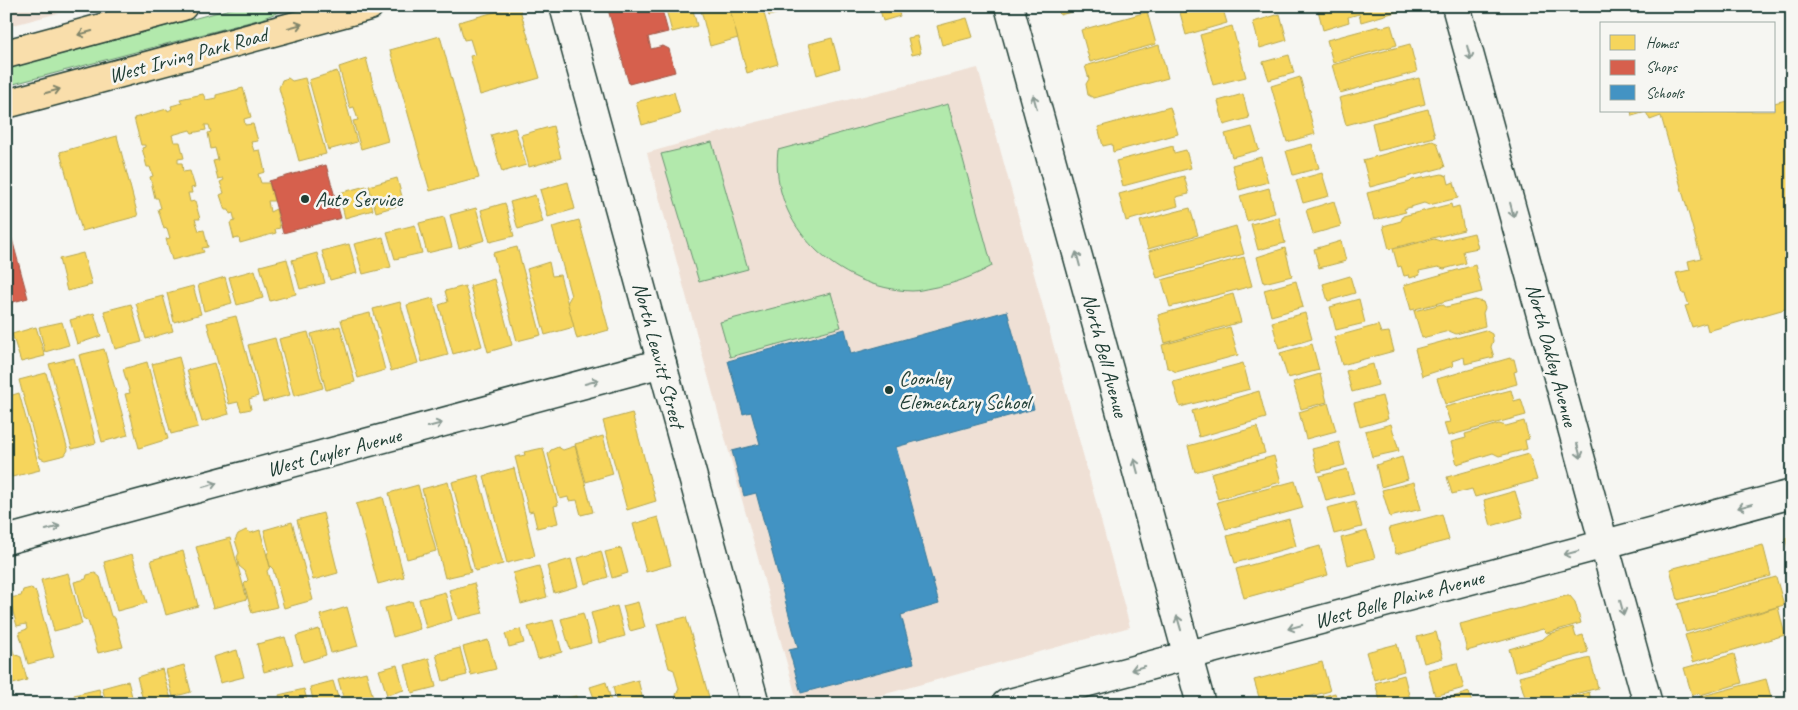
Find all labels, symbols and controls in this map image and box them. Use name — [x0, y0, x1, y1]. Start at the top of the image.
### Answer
street label: West Irving Park Road — [106, 21, 273, 89]
one-way arrow — [286, 21, 302, 31]
legend — [1600, 22, 1776, 112]
one-way arrow — [77, 28, 93, 38]
text: Homes — [1646, 34, 1680, 53]
one-way arrow — [1465, 45, 1474, 61]
text: Shops — [1646, 58, 1679, 77]
text: Schools — [1646, 84, 1685, 103]
one-way arrow — [45, 86, 61, 95]
one-way arrow — [1030, 95, 1040, 111]
place label: Auto Service — [315, 186, 403, 212]
marker: Auto Service — [299, 193, 311, 205]
one-way arrow — [1508, 201, 1518, 217]
one-way arrow — [1073, 252, 1083, 268]
street label: North Leavitt Street — [627, 280, 692, 433]
street label: North Oakley Avenue — [1520, 281, 1584, 430]
street label: North Bell Avenue — [1076, 290, 1134, 421]
place label: Coonley Elementary School — [899, 365, 1034, 415]
one-way arrow — [583, 377, 599, 387]
marker: Coonley Elementary School — [883, 384, 895, 396]
one-way arrow — [426, 419, 442, 429]
street label: West Cuyler Avenue — [264, 421, 405, 482]
one-way arrow — [1575, 442, 1584, 458]
one-way arrow — [1130, 459, 1140, 475]
one-way arrow — [202, 480, 218, 490]
one-way arrow — [1737, 502, 1753, 512]
one-way arrow — [45, 522, 61, 532]
one-way arrow — [1563, 549, 1579, 558]
street label: West Belle Plaine Avenue — [1312, 564, 1488, 634]
one-way arrow — [1617, 599, 1627, 615]
one-way arrow — [1173, 615, 1183, 631]
one-way arrow — [1288, 622, 1304, 632]
one-way arrow — [1131, 664, 1147, 674]

